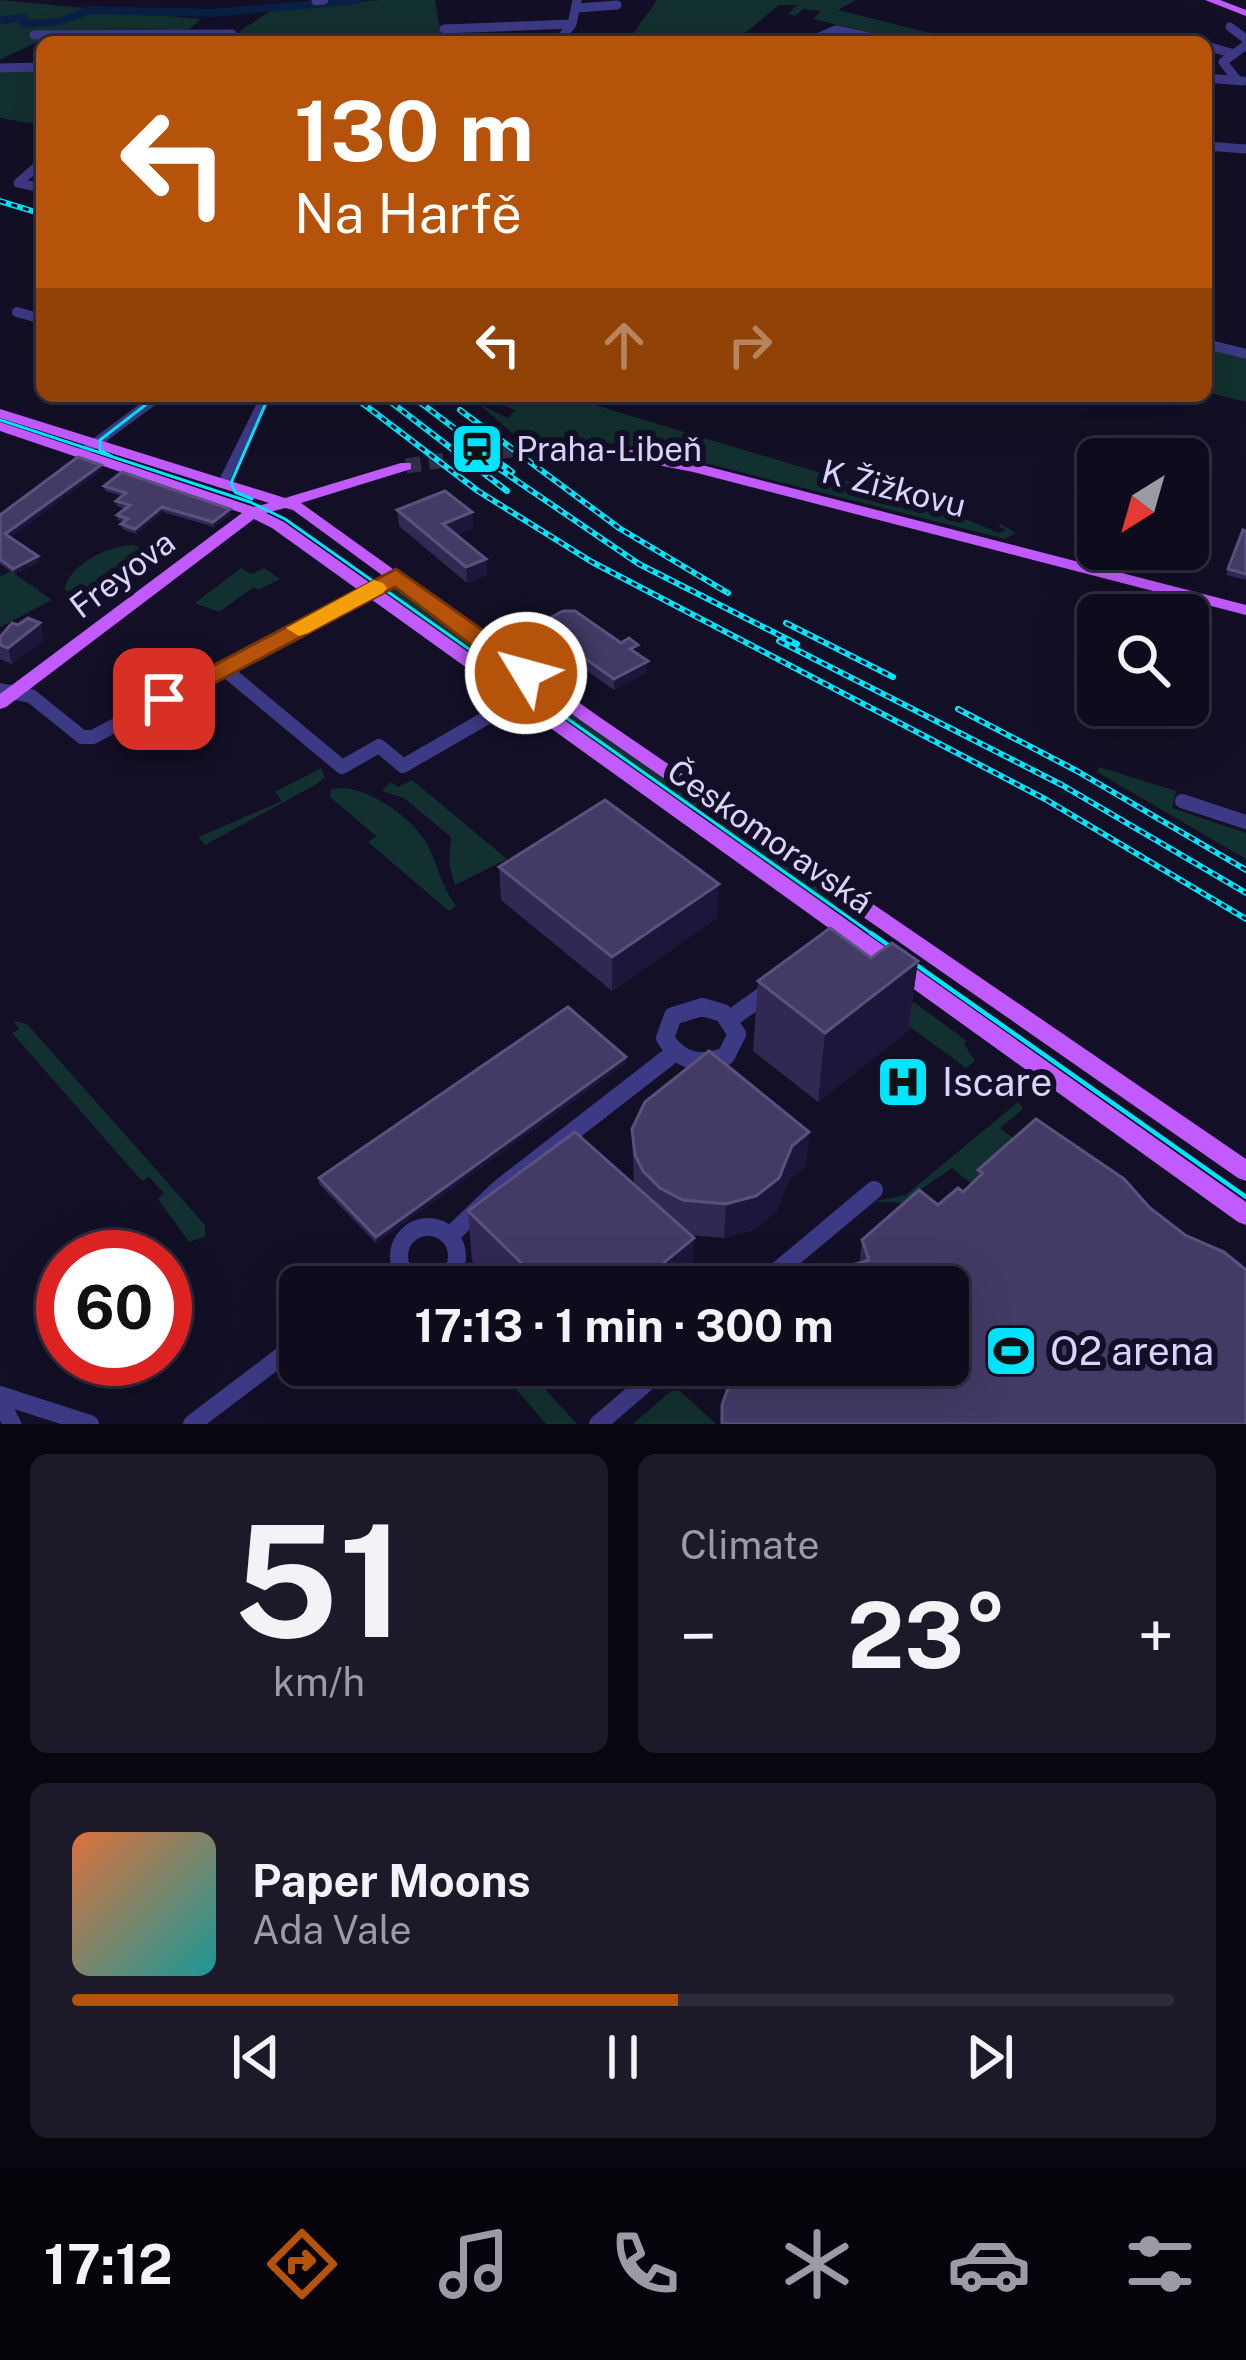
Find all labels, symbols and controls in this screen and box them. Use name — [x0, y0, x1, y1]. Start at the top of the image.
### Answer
text: 130 m — [294, 81, 534, 180]
icon: left — [96, 84, 252, 240]
text: Na Harfě — [294, 182, 522, 245]
icon: left — [465, 312, 531, 378]
icon: ahead — [591, 312, 657, 378]
icon: right — [717, 312, 783, 378]
station icon: Praha-Libeň — [449, 421, 505, 477]
place label: Praha-Libeň — [516, 430, 702, 468]
north arrow — [1077, 438, 1209, 570]
map controls — [1077, 438, 1209, 726]
street label: K Žižkovu — [818, 452, 970, 524]
street label: Freyova — [62, 522, 182, 626]
button: search — [1077, 594, 1209, 726]
position arrow — [463, 610, 589, 736]
pin — [113, 648, 215, 750]
icon: arrive — [131, 666, 197, 732]
street label: Českomoravská — [660, 751, 880, 921]
hospital icon: Iscare — [875, 1054, 931, 1110]
place label: Iscare — [942, 1059, 1052, 1105]
speed limit sign: 60 — [36, 1230, 192, 1386]
text: 17:13 · 1 min · 300 m — [414, 1299, 834, 1352]
sports icon: O2 arena — [983, 1323, 1039, 1379]
place label: O2 arena — [1050, 1328, 1214, 1374]
text: 51 — [233, 1489, 405, 1672]
text: Climate — [680, 1522, 820, 1568]
text: 23° — [847, 1582, 1007, 1688]
text: − — [680, 1597, 717, 1675]
text: + — [1137, 1597, 1174, 1675]
text: km/h — [273, 1659, 365, 1705]
text: Paper Moons — [252, 1854, 531, 1907]
text: Ada Vale — [252, 1907, 412, 1953]
icon: previous — [223, 2024, 289, 2090]
icon: pause — [590, 2024, 656, 2090]
icon: next — [957, 2024, 1023, 2090]
icon: directions — [260, 2222, 344, 2306]
icon: music — [432, 2222, 516, 2306]
icon: phone — [603, 2222, 687, 2306]
icon: climate — [775, 2222, 859, 2306]
icon: car — [947, 2222, 1031, 2306]
icon: filters — [1118, 2222, 1202, 2306]
text: 17:12 — [44, 2233, 173, 2296]

